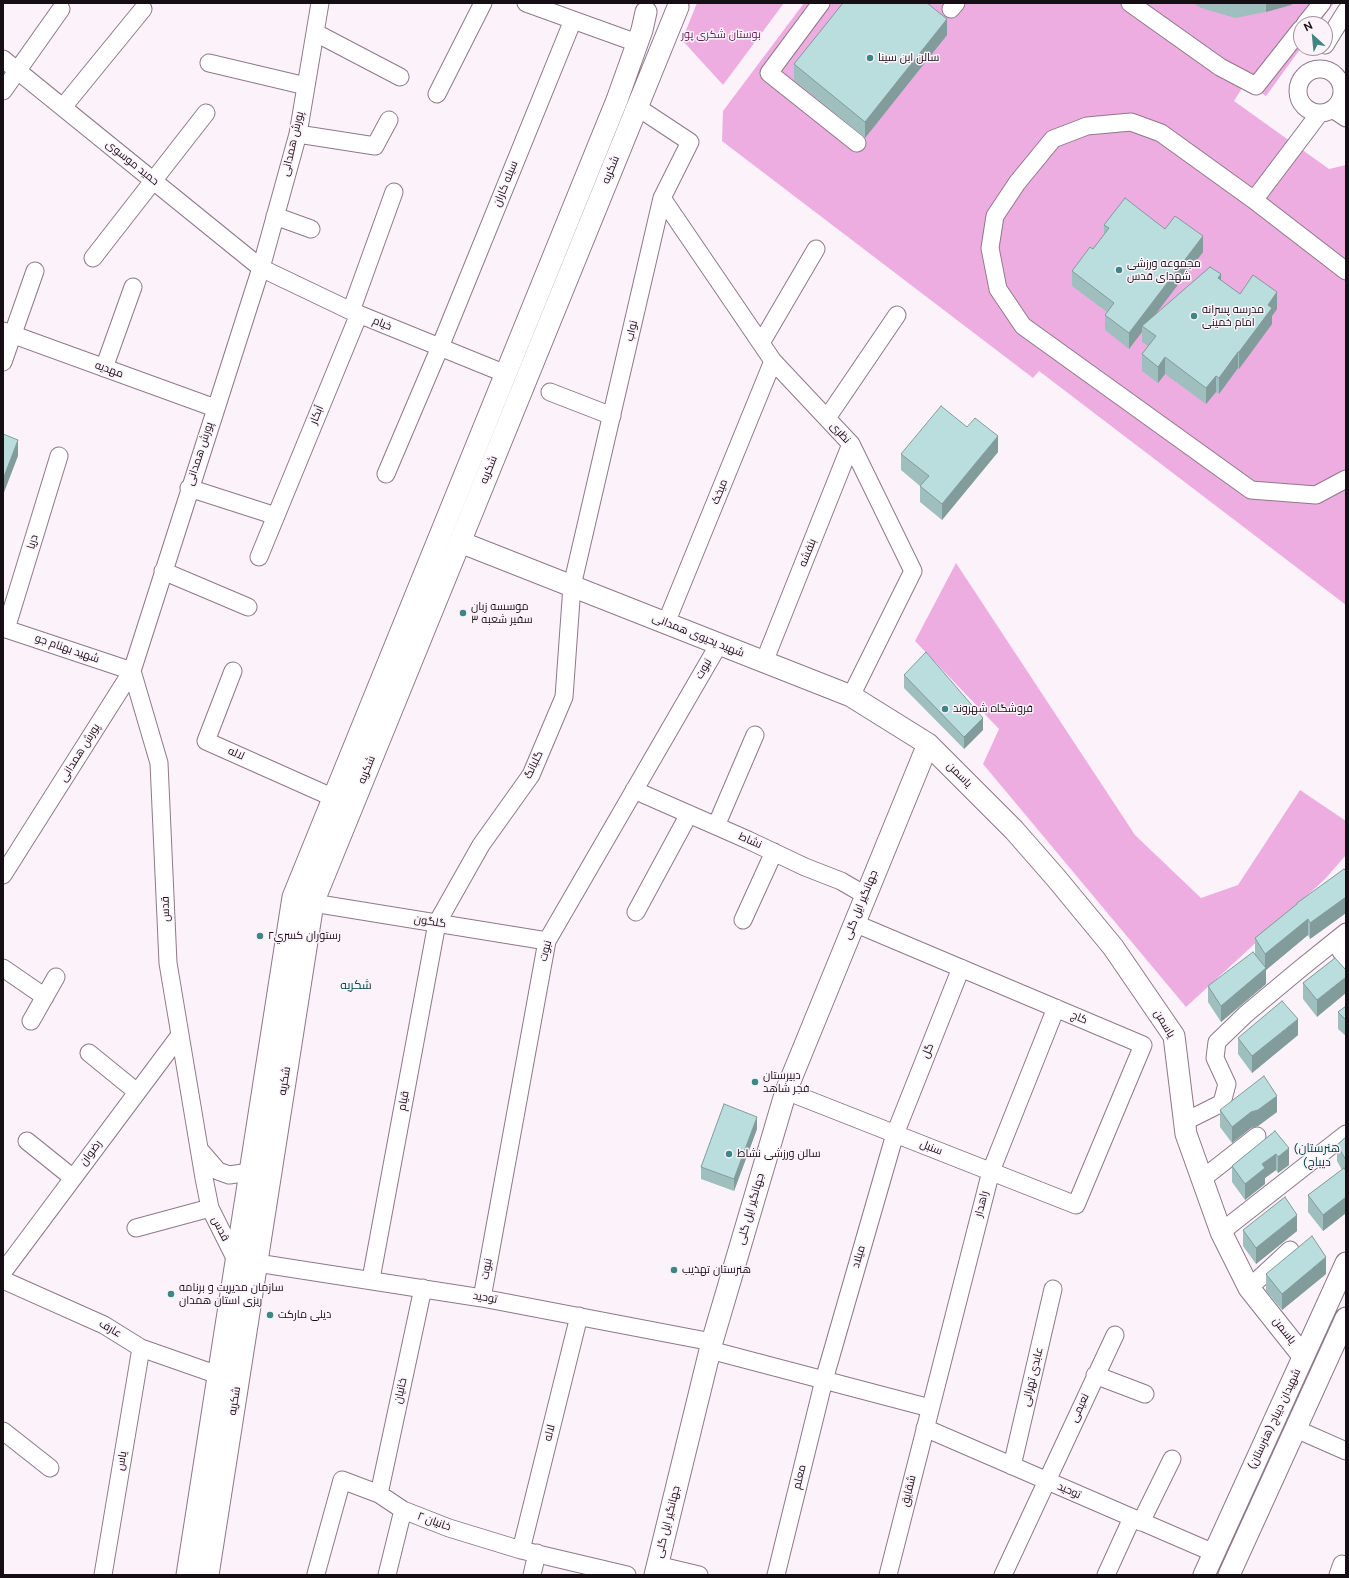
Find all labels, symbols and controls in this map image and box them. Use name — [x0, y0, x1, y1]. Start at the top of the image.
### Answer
north arrow — [1293, 16, 1333, 56]
text: N — [1301, 18, 1315, 34]
park label: بوستان شکری پور — [681, 28, 761, 42]
place label: سالن ابن سینا — [878, 51, 939, 65]
marker: سالن ابن سینا — [865, 53, 875, 63]
street label: پورش همدانی — [279, 110, 307, 178]
street label: حمید موسوی — [103, 138, 161, 188]
street label: شکریه — [599, 154, 623, 186]
street label: سیله کاران — [491, 159, 521, 209]
place label: مجموعه ورزشی شهدای قدس — [1127, 257, 1201, 283]
marker: مجموعه ورزشی شهدای قدس — [1114, 265, 1124, 275]
place label: مدرسه پسرانه امام خمینی — [1202, 303, 1264, 329]
marker: مدرسه پسرانه امام خمینی — [1189, 311, 1199, 321]
street label: خیام — [371, 314, 393, 334]
street label: نواب — [623, 319, 641, 343]
street label: مهدیه — [93, 359, 125, 381]
street label: آبکار — [307, 404, 327, 426]
street label: نظری — [827, 420, 853, 446]
street label: پورش همدانی — [184, 421, 216, 487]
street label: شکریه — [477, 454, 501, 486]
street label: میخک — [709, 478, 731, 506]
street label: دریا — [25, 533, 41, 551]
street label: بنفشه — [796, 537, 820, 569]
place label: موسسه زبان سفیر شعبه ۳ — [471, 600, 533, 626]
marker: موسسه زبان سفیر شعبه ۳ — [458, 608, 468, 618]
street label: شهید یحیوی همدانی — [650, 612, 746, 660]
street label: شهید بهنام جو — [33, 632, 101, 666]
street label: نبوت — [693, 657, 715, 681]
place label: فروشگاه شهروند — [953, 702, 1033, 716]
marker: فروشگاه شهروند — [940, 704, 950, 714]
street label: پورش همدانی — [57, 721, 103, 785]
street label: لاله — [226, 745, 246, 763]
street label: گلبانگ — [522, 749, 546, 781]
street label: شکریه — [355, 754, 379, 786]
street label: یاسمن — [944, 760, 974, 790]
street label: نشاط — [736, 830, 764, 852]
street label: جهانگیر ایل گلی — [841, 868, 881, 942]
street label: قدس — [159, 896, 173, 922]
street label: گلگون — [413, 913, 447, 931]
place label: رستوران کسري٢ — [268, 929, 341, 943]
marker: رستوران کسري٢ — [255, 931, 265, 941]
street label: نبوت — [537, 939, 555, 963]
district label: شکریه — [340, 979, 372, 993]
street label: یاسمن — [1151, 1008, 1177, 1040]
street label: کاج — [1069, 1009, 1089, 1027]
street label: گل — [919, 1042, 937, 1060]
street label: شکریه — [276, 1066, 294, 1096]
place label: دبیرستان فجر شاهد — [763, 1069, 810, 1095]
marker: دبیرستان فجر شاهد — [750, 1077, 760, 1087]
street label: قیام — [396, 1090, 412, 1112]
street label: رضوان — [77, 1138, 105, 1168]
street label: سنبل — [918, 1138, 944, 1158]
district label: (هنرستان (دیباج — [1294, 1142, 1340, 1170]
place label: سالن ورزشی نشاط — [737, 1147, 821, 1161]
marker: سالن ورزشی نشاط — [724, 1149, 734, 1159]
street label: جهانگیر ایل گلی — [734, 1172, 768, 1246]
street label: راهدار — [972, 1190, 992, 1218]
street label: قدس — [208, 1214, 232, 1244]
street label: میلاد — [849, 1244, 869, 1270]
street label: نبوت — [479, 1257, 495, 1281]
place label: هنرستان تهذیب — [682, 1263, 751, 1277]
marker: هنرستان تهذیب — [669, 1265, 679, 1275]
place label: سازمان مدیریت و برنامه ریزی استان همدان — [179, 1281, 284, 1307]
marker: سازمان مدیریت و برنامه ریزی استان همدان — [166, 1289, 176, 1299]
street label: توحید — [472, 1289, 498, 1307]
place label: دیلی مارکت — [278, 1308, 331, 1322]
marker: دیلی مارکت — [265, 1310, 275, 1320]
street label: یاسمن — [1269, 1315, 1299, 1347]
street label: عارف — [96, 1317, 124, 1341]
street label: عابدی تهرانی — [1020, 1346, 1046, 1408]
street label: شهیدان دیباج (هنرستان) — [1246, 1367, 1304, 1471]
street label: خانیان — [392, 1377, 410, 1405]
street label: شکریه — [226, 1386, 244, 1416]
street label: نعیمی — [1068, 1391, 1092, 1425]
street label: لاله — [542, 1423, 558, 1443]
street label: یاس — [114, 1450, 130, 1472]
street label: معلم — [791, 1463, 809, 1491]
street label: شقایق — [899, 1474, 919, 1508]
street label: توحید — [1055, 1480, 1083, 1502]
street label: جهانگیر ایل گلی — [653, 1485, 683, 1559]
street label: خانیان ۲ — [415, 1510, 453, 1534]

